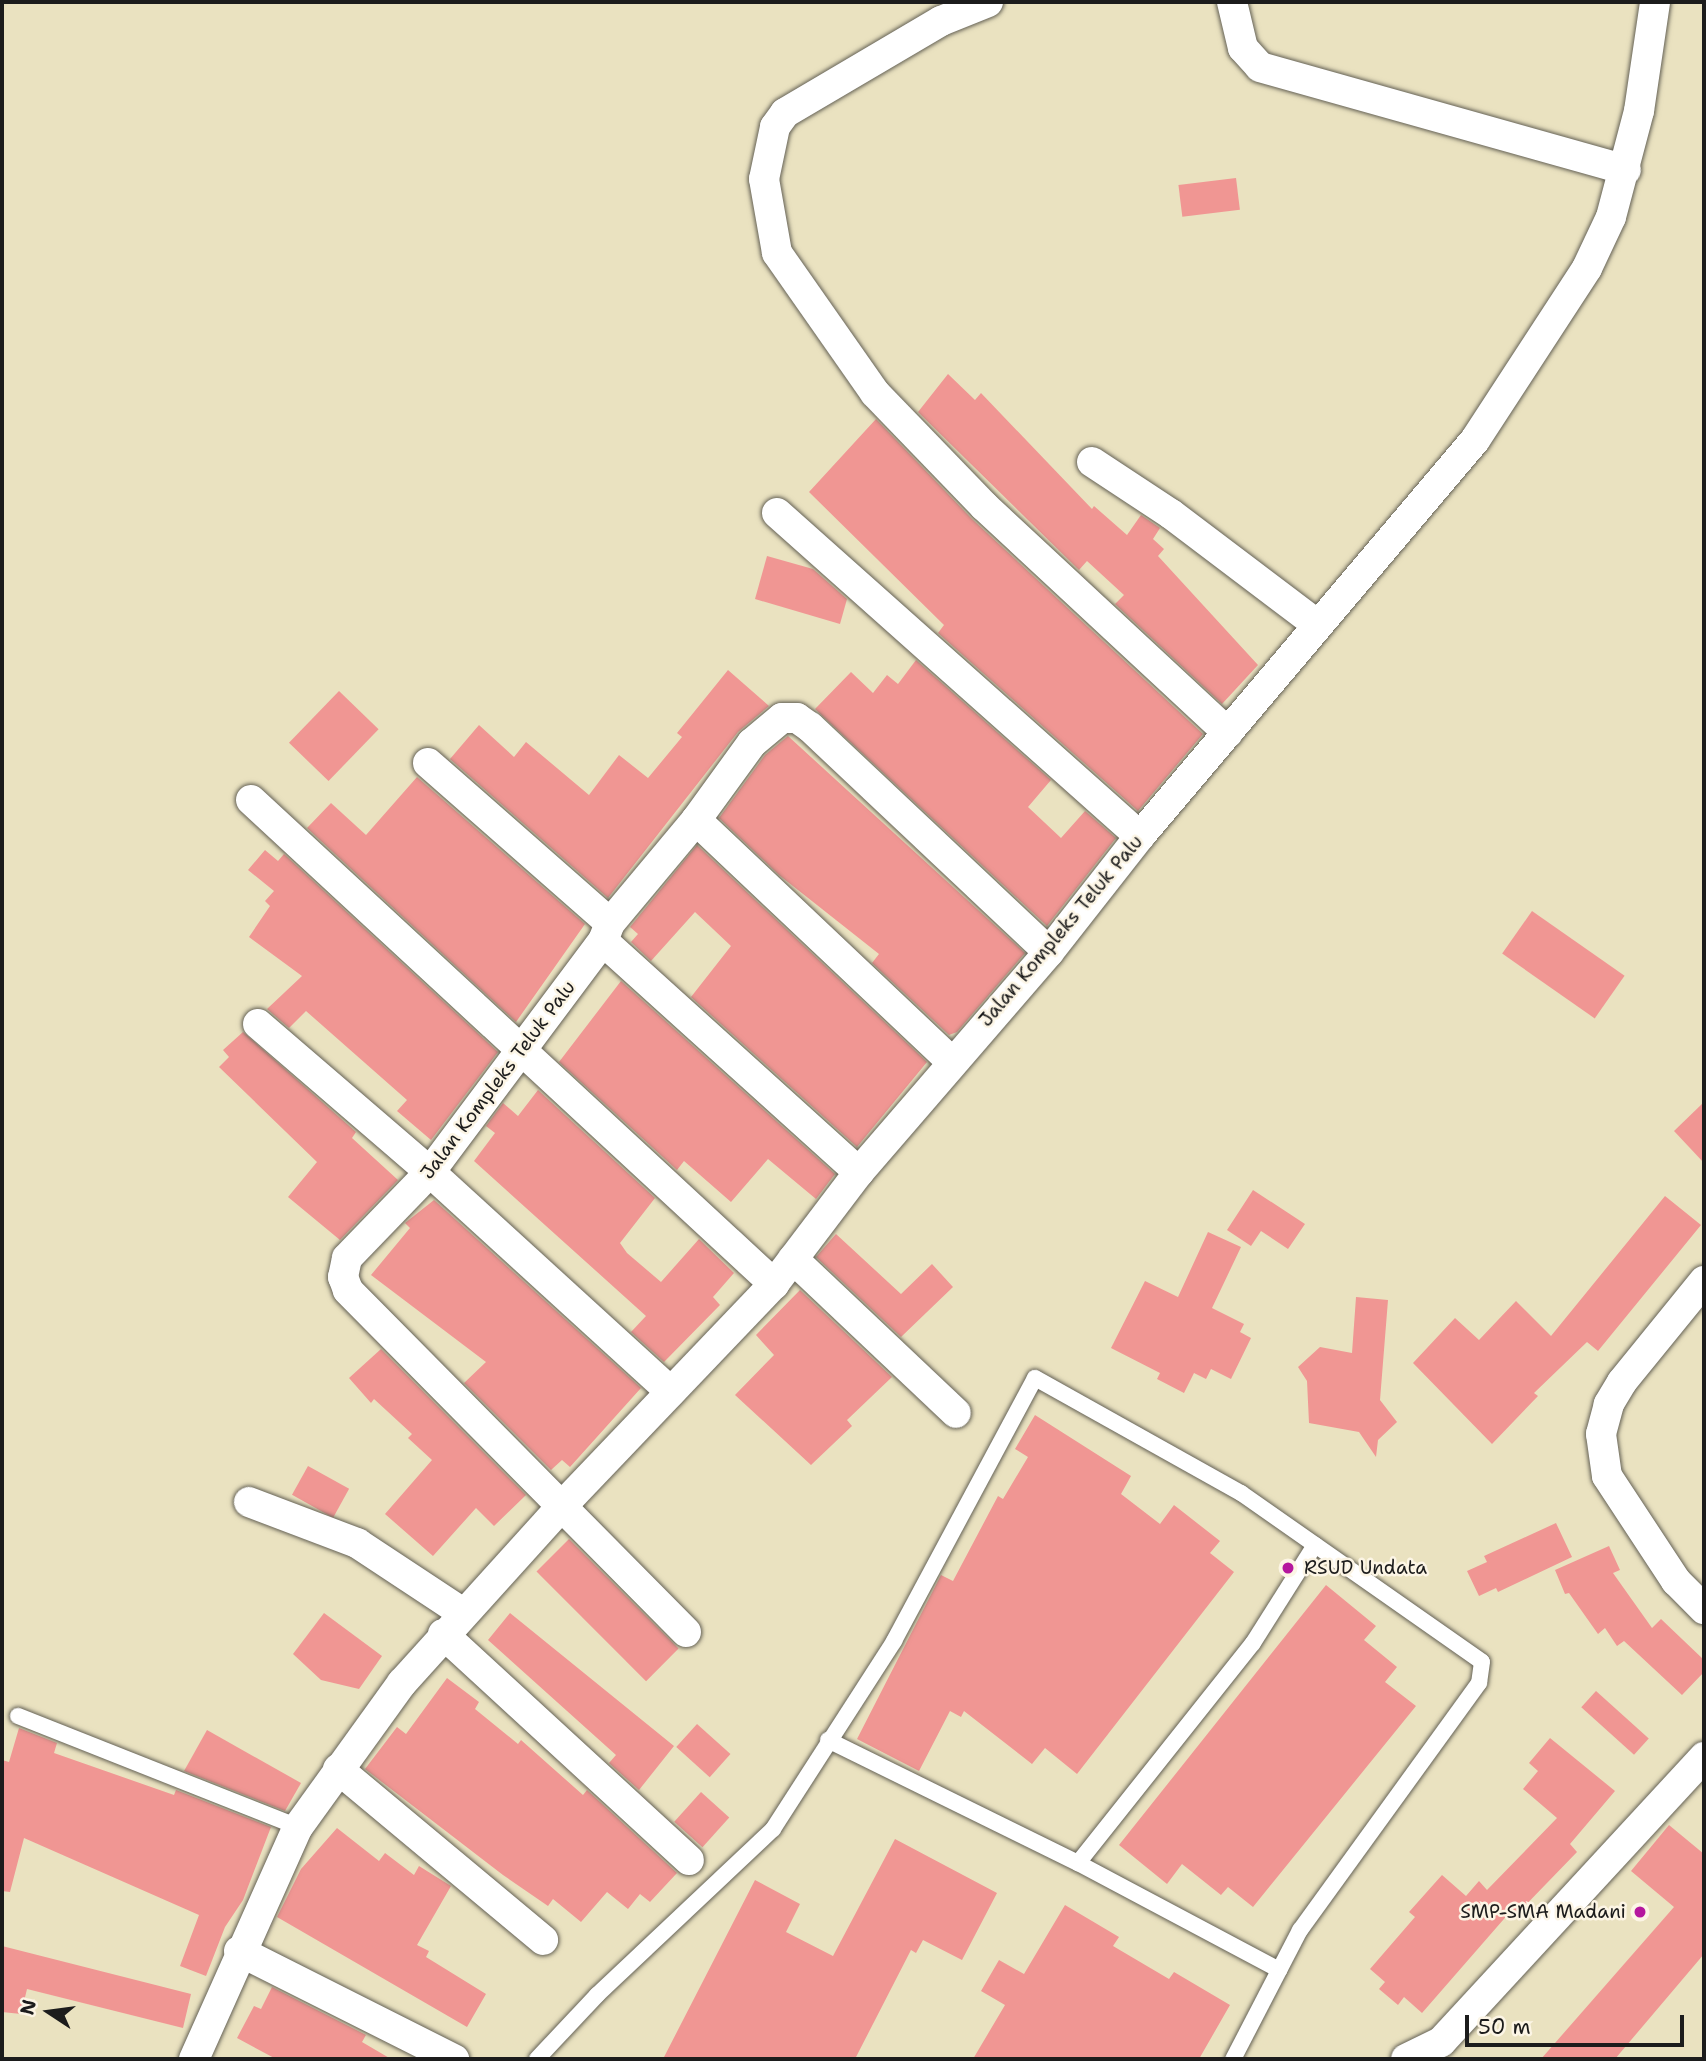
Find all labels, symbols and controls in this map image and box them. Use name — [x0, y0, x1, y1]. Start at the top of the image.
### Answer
street label: Jalan Kompleks Teluk Palu — [974, 831, 1148, 1031]
street label: Jalan Kompleks Teluk Palu — [416, 976, 580, 1184]
place label: RSUD Undata — [1304, 1557, 1427, 1579]
marker: RSUD Undata — [1278, 1558, 1298, 1578]
place label: SMP-SMA Madani — [1460, 1901, 1626, 1923]
marker: SMP-SMA Madani — [1632, 1904, 1648, 1920]
north arrow — [14, 1977, 84, 2047]
text: N — [14, 1997, 42, 2017]
scale bar — [1468, 2002, 1687, 2046]
text: 50 m — [1478, 2013, 1531, 2041]

